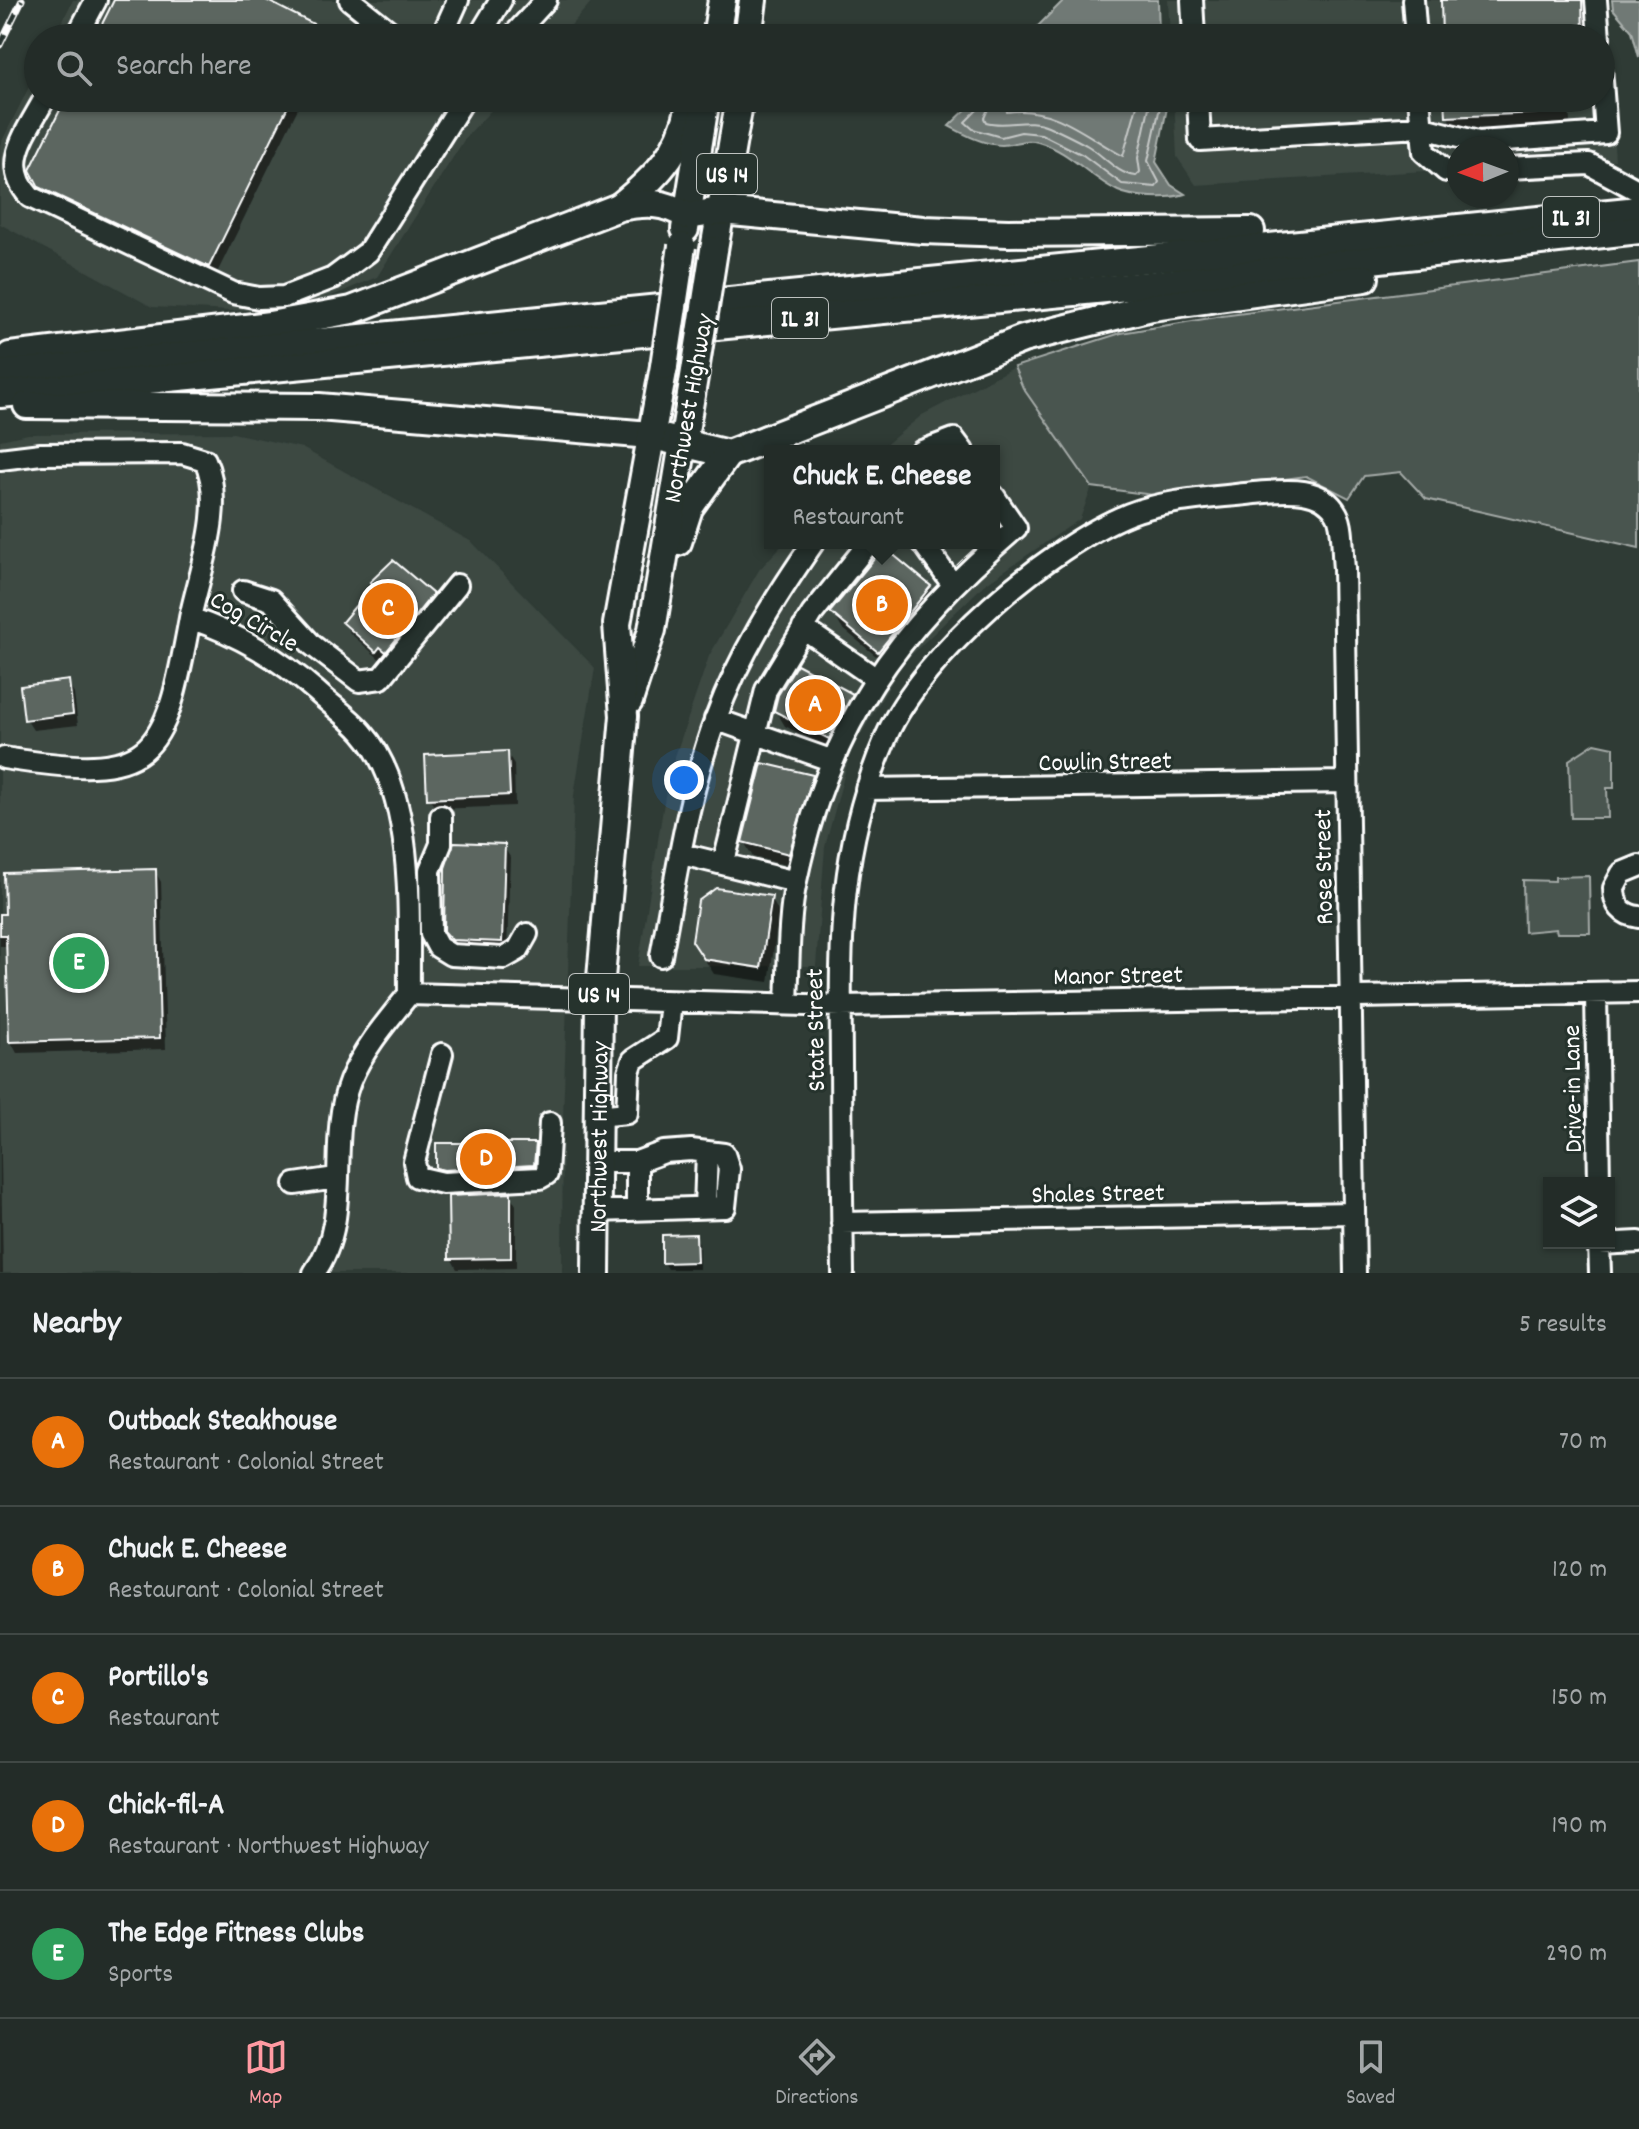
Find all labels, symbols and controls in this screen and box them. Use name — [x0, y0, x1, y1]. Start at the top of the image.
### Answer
search box — [24, 24, 1615, 112]
icon: search — [52, 46, 96, 90]
text: Search here — [116, 47, 252, 90]
north arrow — [1447, 136, 1519, 208]
road number: US 14 — [697, 154, 757, 194]
road number: IL 31 — [1543, 197, 1599, 237]
road number: IL 31 — [772, 298, 828, 338]
street label: Northwest Highway — [656, 311, 725, 506]
popup — [764, 445, 1000, 549]
text: Chuck E. Cheese — [793, 457, 971, 500]
text: Restaurant — [793, 500, 904, 537]
pin: B — [856, 575, 908, 635]
pin: C — [362, 579, 414, 639]
street label: Cog Circle — [202, 583, 305, 663]
pin: A — [789, 675, 841, 735]
street label: Cowlin Street — [1038, 744, 1172, 783]
your location — [664, 760, 704, 800]
street label: Rose Street — [1306, 808, 1345, 925]
pin: E — [53, 933, 105, 993]
street label: Manor Street — [1053, 958, 1184, 997]
street label: State Street — [798, 968, 837, 1092]
road number: US 14 — [569, 974, 629, 1014]
street label: Drive-in Lane — [1555, 1025, 1594, 1153]
street label: Northwest Highway — [581, 1041, 621, 1233]
pin: D — [460, 1129, 512, 1189]
street label: Shales Street — [1031, 1176, 1165, 1215]
map controls — [1543, 1177, 1615, 1249]
button: layers — [1543, 1177, 1615, 1249]
text: Nearby — [32, 1301, 121, 1350]
text: 5 results — [1519, 1307, 1607, 1344]
text: Outback Steakhouse — [108, 1402, 337, 1445]
text: A — [51, 1424, 65, 1461]
text: 70 m — [1559, 1424, 1607, 1461]
text: Restaurant · Colonial Street — [108, 1445, 384, 1482]
text: Chuck E. Cheese — [108, 1530, 287, 1573]
text: B — [52, 1552, 64, 1589]
text: 120 m — [1552, 1552, 1607, 1589]
text: Restaurant · Colonial Street — [108, 1573, 384, 1610]
text: Portillo's — [108, 1658, 209, 1701]
text: C — [52, 1680, 64, 1717]
text: 150 m — [1551, 1680, 1607, 1717]
text: Restaurant — [108, 1701, 220, 1738]
text: Chick-fil-A — [108, 1786, 224, 1829]
text: D — [51, 1808, 65, 1845]
text: 190 m — [1551, 1808, 1607, 1845]
text: Restaurant · Northwest Highway — [108, 1829, 428, 1866]
text: The Edge Fitness Clubs — [108, 1914, 364, 1957]
text: E — [52, 1936, 64, 1973]
text: 290 m — [1546, 1936, 1607, 1973]
text: Sports — [108, 1957, 173, 1994]
tab: Map — [244, 2035, 288, 2114]
tab: Directions — [775, 2035, 859, 2114]
tab: Saved — [1346, 2035, 1395, 2114]

